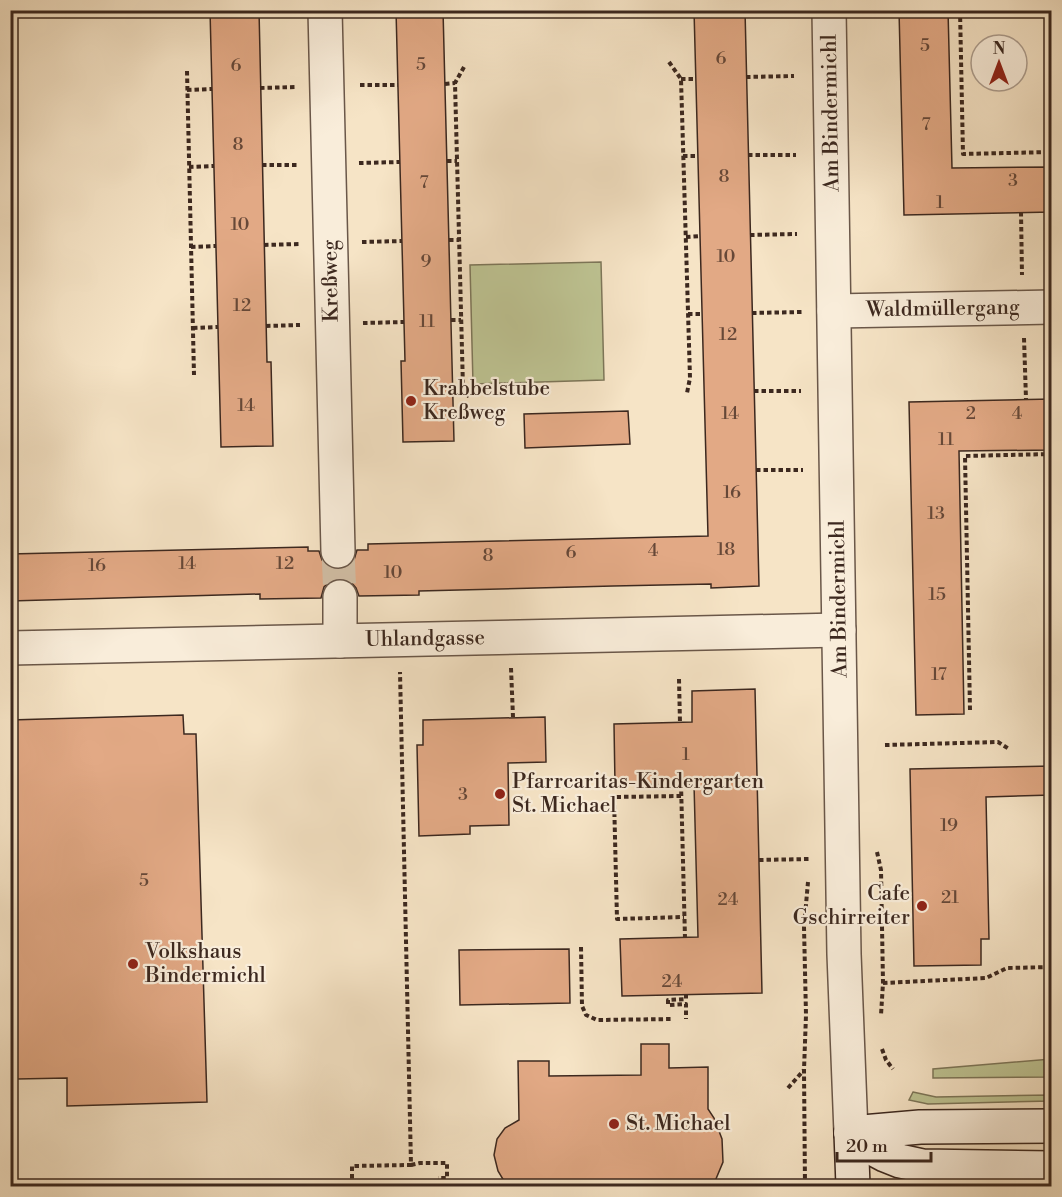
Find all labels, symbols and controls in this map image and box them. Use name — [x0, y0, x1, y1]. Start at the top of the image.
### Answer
north arrow — [969, 33, 1029, 93]
street label: Am Bindermichl — [817, 34, 845, 193]
house number: 5 — [920, 34, 930, 57]
text: N — [993, 39, 1006, 59]
house number: 6 — [716, 47, 727, 70]
house number: 5 — [416, 53, 426, 76]
house number: 6 — [231, 54, 242, 77]
house number: 7 — [921, 113, 931, 136]
house number: 8 — [232, 133, 244, 156]
house number: 8 — [718, 165, 730, 188]
house number: 3 — [1008, 169, 1018, 192]
house number: 7 — [419, 171, 429, 194]
house number: 1 — [936, 191, 944, 214]
house number: 10 — [230, 213, 250, 236]
street label: Kreßweg — [317, 239, 345, 322]
house number: 10 — [716, 245, 736, 268]
house number: 9 — [421, 250, 432, 273]
house number: 12 — [233, 294, 251, 317]
street label: Waldmüllergang — [865, 295, 1020, 323]
house number: 11 — [419, 310, 435, 333]
house number: 12 — [719, 323, 737, 346]
place label: Krabbelstube Kreßweg — [423, 376, 550, 426]
house number: 14 — [237, 394, 255, 417]
marker: Krabbelstube Kreßweg — [404, 394, 418, 408]
house number: 14 — [721, 402, 739, 425]
house number: 2 — [966, 402, 976, 425]
house number: 4 — [1012, 402, 1023, 425]
house number: 11 — [938, 428, 954, 451]
house number: 16 — [723, 481, 741, 504]
house number: 13 — [927, 502, 945, 525]
street label: Am Bindermichl — [825, 520, 853, 679]
house number: 18 — [717, 538, 735, 561]
house number: 4 — [648, 539, 659, 562]
house number: 6 — [566, 541, 577, 564]
house number: 8 — [482, 544, 494, 567]
house number: 14 — [178, 552, 196, 575]
house number: 12 — [276, 552, 294, 575]
house number: 16 — [88, 554, 106, 577]
house number: 10 — [383, 561, 403, 584]
house number: 15 — [928, 583, 946, 606]
street label: Uhlandgasse — [365, 625, 485, 653]
house number: 17 — [931, 663, 947, 686]
house number: 1 — [682, 743, 690, 766]
place label: Pfarrcaritas-Kindergarten St. Michael — [512, 769, 764, 819]
house number: 3 — [458, 783, 468, 806]
marker: Pfarrcaritas-Kindergarten St. Michael — [493, 787, 507, 801]
house number: 19 — [940, 814, 958, 837]
house number: 5 — [139, 869, 149, 892]
place label: Cafe Gschirreiter — [793, 881, 910, 931]
house number: 21 — [941, 886, 959, 909]
house number: 24 — [717, 888, 739, 911]
marker: Cafe Gschirreiter — [915, 899, 929, 913]
place label: Volkshaus Bindermichl — [144, 939, 266, 989]
marker: Volkshaus Bindermichl — [126, 957, 140, 971]
house number: 24 — [661, 970, 683, 993]
place label: St. Michael — [626, 1111, 730, 1137]
marker: St. Michael — [607, 1117, 621, 1131]
scale bar — [837, 1125, 932, 1163]
text: 20 m — [846, 1135, 888, 1158]

